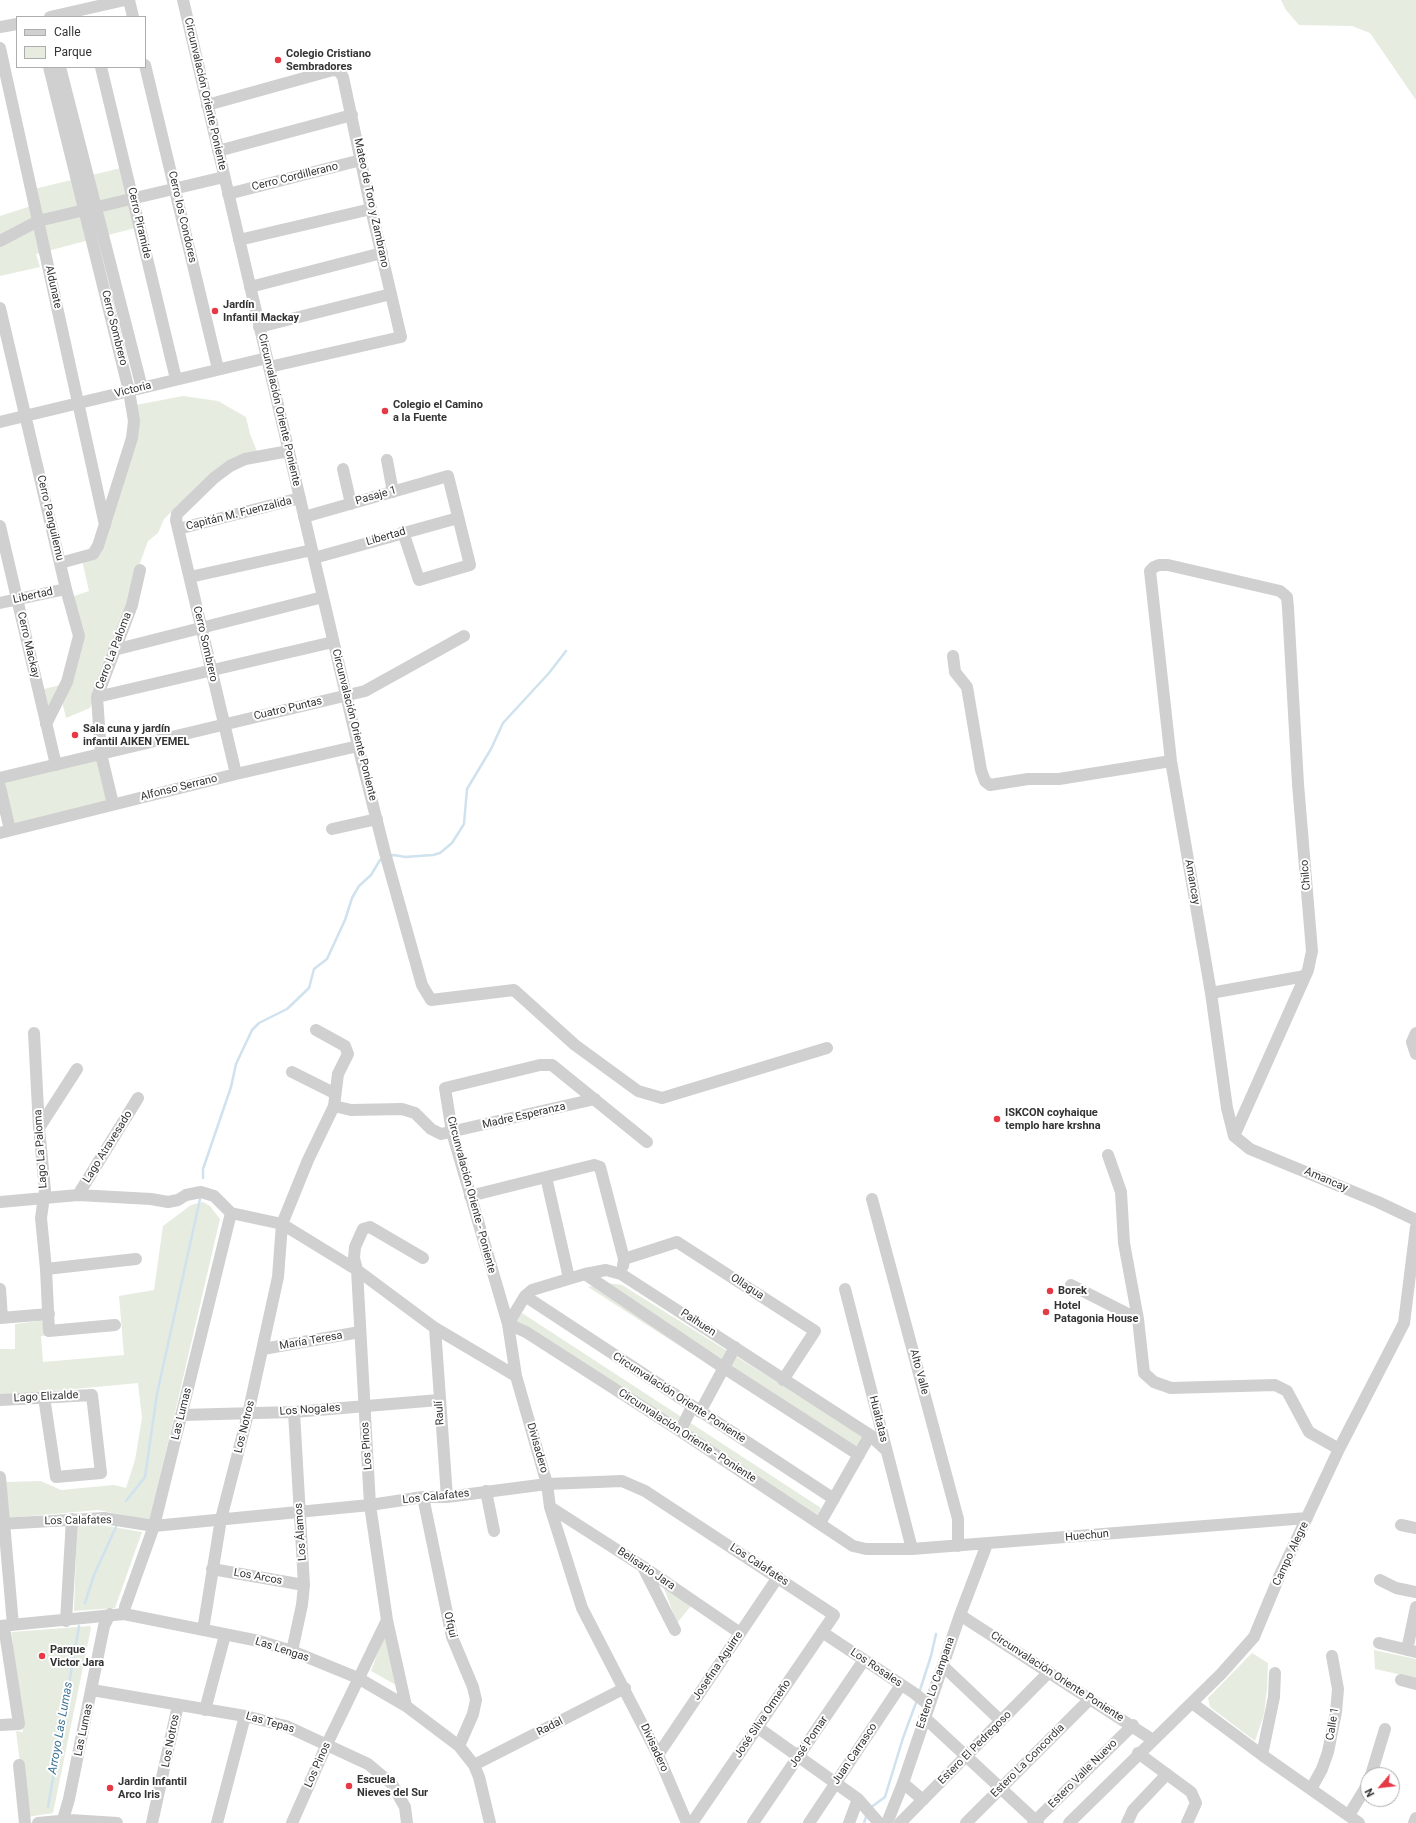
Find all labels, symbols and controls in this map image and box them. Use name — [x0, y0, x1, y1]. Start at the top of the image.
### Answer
legend — [16, 16, 146, 68]
street label: Circunvalación Oriente Poniente — [181, 17, 229, 171]
text: Calle — [54, 25, 81, 39]
text: Parque — [54, 45, 92, 59]
place label: Colegio Cristiano Sembradores — [286, 47, 371, 73]
marker: Colegio Cristiano Sembradores — [273, 55, 283, 65]
street label: Mateo de Toro y Zambrano — [351, 137, 391, 269]
street label: Cerro Cordillerano — [251, 160, 339, 194]
street label: Cerro los Condores — [165, 170, 199, 264]
street label: Cerro Piramide — [124, 186, 154, 260]
street label: Aldunate — [42, 264, 64, 310]
street label: Cerro Sombrero — [98, 289, 130, 367]
place label: Jardín Infantil Mackay — [223, 298, 299, 324]
marker: Jardín Infantil Mackay — [210, 306, 220, 316]
street label: Circunvalación Oriente Poniente — [255, 333, 303, 487]
street label: Victoria — [113, 379, 153, 401]
place label: Colegio el Camino a la Fuente — [393, 398, 483, 424]
marker: Colegio el Camino a la Fuente — [380, 406, 390, 416]
street label: Cerro Panguilemu — [34, 474, 66, 562]
street label: Pasaje 1 — [354, 484, 398, 508]
street label: Capitán M. Fuenzalida — [185, 494, 293, 534]
street label: Libertad — [365, 525, 407, 549]
street label: Libertad — [12, 585, 54, 607]
street label: Cerro Sombrero — [190, 605, 220, 683]
street label: Cerro Mackay — [14, 611, 42, 679]
street label: Cerro La Paloma — [93, 611, 135, 691]
street label: Circunvalación Oriente Poniente — [329, 648, 379, 802]
street label: Cuatro Puntas — [253, 695, 323, 723]
place label: Sala cuna y jardín infantil AIKEN YEMEL — [83, 722, 189, 748]
marker: Sala cuna y jardín infantil AIKEN YEMEL — [70, 730, 80, 740]
street label: Alfonso Serrano — [139, 772, 219, 804]
street label: Amancay — [1182, 858, 1202, 906]
street label: Chilco — [1298, 859, 1314, 891]
street label: Madre Esperanza — [481, 1100, 567, 1132]
place label: ISKCON coyhaique templo hare krshna — [1005, 1106, 1101, 1132]
street label: Lago La Paloma — [32, 1109, 50, 1189]
street label: Lago Atravesado — [81, 1109, 135, 1185]
marker: ISKCON coyhaique templo hare krshna — [992, 1114, 1002, 1124]
street label: Circunvalación Oriente - Poniente — [444, 1115, 498, 1275]
street label: Amancay — [1302, 1165, 1350, 1195]
street label: Ollagua — [728, 1271, 766, 1303]
place label: Borek — [1058, 1284, 1087, 1298]
marker: Borek — [1045, 1286, 1055, 1296]
place label: Hotel Patagonia House — [1054, 1299, 1138, 1325]
street label: Paihuen — [678, 1307, 718, 1339]
marker: Hotel Patagonia House — [1041, 1307, 1051, 1317]
street label: María Teresa — [278, 1329, 344, 1353]
street label: Alto Valle — [907, 1348, 931, 1396]
street label: Circunvalación Oriente Poniente — [610, 1350, 748, 1446]
street label: Circunvalación Oriente - Poniente — [616, 1386, 758, 1486]
street label: Las Lumas — [169, 1387, 195, 1441]
street label: Lago Elizalde — [13, 1389, 79, 1405]
street label: Hualtatas — [866, 1394, 890, 1444]
street label: Los Notros — [232, 1399, 258, 1455]
street label: Raulí — [433, 1400, 447, 1426]
street label: Los Nogales — [279, 1401, 341, 1419]
street label: Los Pinos — [359, 1421, 375, 1471]
street label: Divisadero — [524, 1421, 550, 1475]
street label: Los Calafates — [402, 1487, 470, 1507]
street label: Los Álamos — [292, 1503, 310, 1561]
street label: Los Calafates — [44, 1514, 112, 1528]
street label: Campo Alegre — [1270, 1520, 1312, 1588]
street label: Huechun — [1065, 1528, 1109, 1544]
street label: Los Calafates — [727, 1541, 791, 1589]
street label: Belisario Jara — [615, 1545, 677, 1593]
street label: Los Arcos — [233, 1566, 283, 1588]
street label: Ofqui — [441, 1611, 459, 1639]
street label: Josefina Aguirre — [690, 1629, 746, 1703]
street label: Circunvalación Oriente Poniente — [988, 1629, 1126, 1725]
street label: Las Lengas — [253, 1635, 311, 1665]
street label: Estero Lo Campana — [914, 1636, 958, 1730]
place label: Parque Victor Jara — [50, 1643, 104, 1669]
street label: Los Rosales — [848, 1646, 904, 1690]
marker: Parque Victor Jara — [37, 1651, 47, 1661]
street label: José Silva Ormeño — [732, 1677, 794, 1761]
water label: Arroyo Las Lumas — [46, 1681, 76, 1775]
street label: Las Lumas — [72, 1703, 96, 1757]
street label: Calle 1 — [1324, 1707, 1342, 1741]
street label: Estero El Pedregoso — [936, 1709, 1014, 1787]
street label: Las Tepas — [244, 1710, 296, 1736]
street label: Los Notros — [159, 1713, 183, 1769]
street label: José Pomar — [787, 1714, 831, 1770]
street label: Radal — [535, 1715, 565, 1739]
street label: Juan Carrasco — [830, 1721, 880, 1787]
street label: Estero La Concordia — [988, 1721, 1068, 1801]
street label: Divisadero — [637, 1722, 671, 1774]
street label: Estero Valle Nuevo — [1046, 1737, 1120, 1811]
street label: Los Pinos — [302, 1740, 334, 1790]
north arrow — [1360, 1767, 1400, 1807]
place label: Escuela Nieves del Sur — [357, 1773, 428, 1799]
place label: Jardin Infantil Arco Iris — [118, 1775, 187, 1801]
marker: Escuela Nieves del Sur — [344, 1781, 354, 1791]
marker: Jardin Infantil Arco Iris — [105, 1783, 115, 1793]
text: N — [1362, 1786, 1377, 1799]

